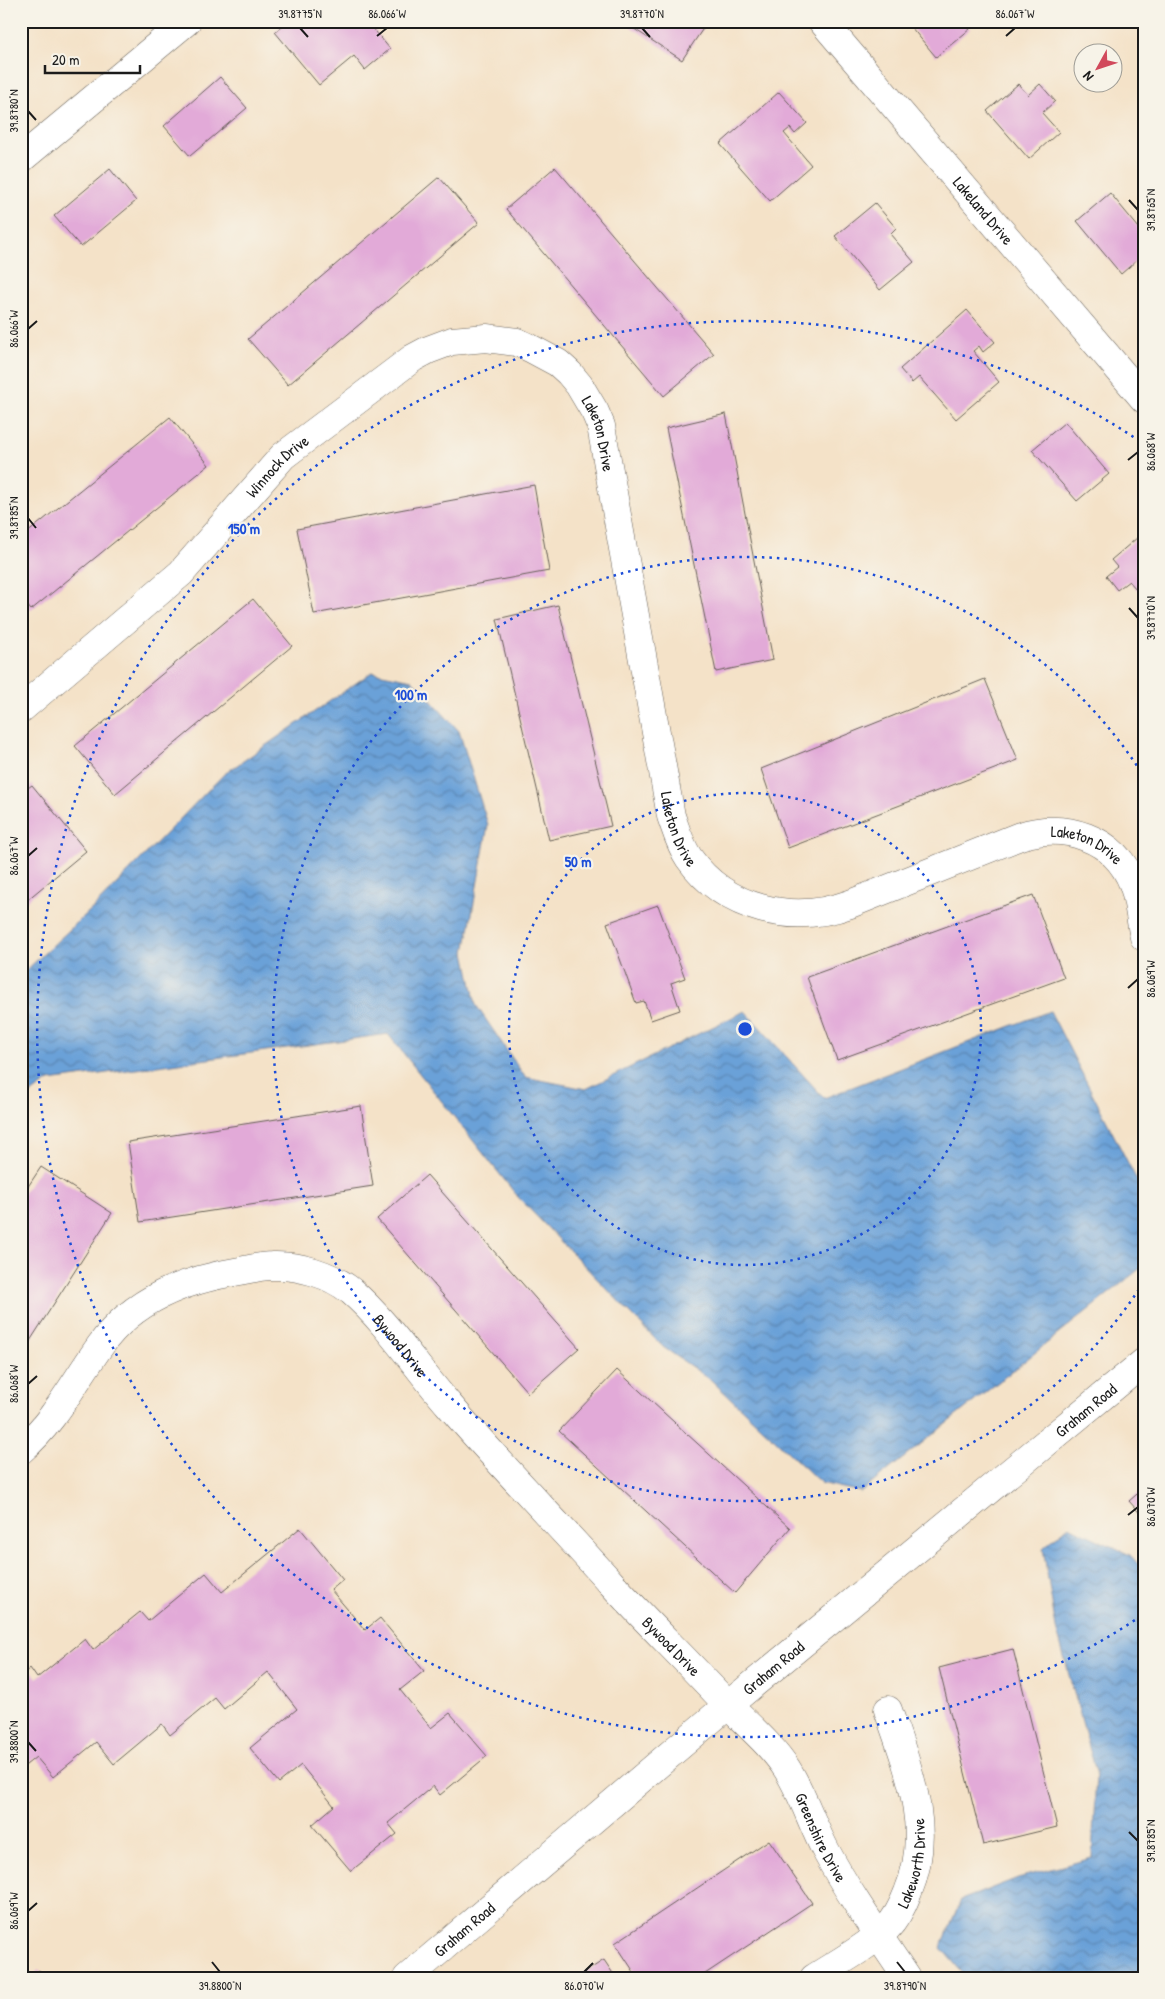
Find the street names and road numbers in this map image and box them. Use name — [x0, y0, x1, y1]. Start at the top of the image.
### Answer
street label: Lakeland Drive — [948, 172, 1019, 250]
street label: Laketon Drive — [577, 392, 620, 474]
street label: Winnock Drive — [241, 429, 314, 502]
street label: Laketon Drive — [656, 790, 703, 872]
street label: Laketon Drive — [1051, 820, 1129, 869]
street label: Bywood Drive — [368, 1309, 433, 1382]
street label: Graham Road — [1050, 1378, 1121, 1442]
street label: Bywood Drive — [637, 1612, 706, 1681]
street label: Graham Road — [738, 1636, 809, 1700]
street label: Greenshire Drive — [790, 1789, 852, 1887]
street label: Lakeworth Drive — [892, 1817, 930, 1912]
street label: Graham Road — [429, 1897, 499, 1962]

